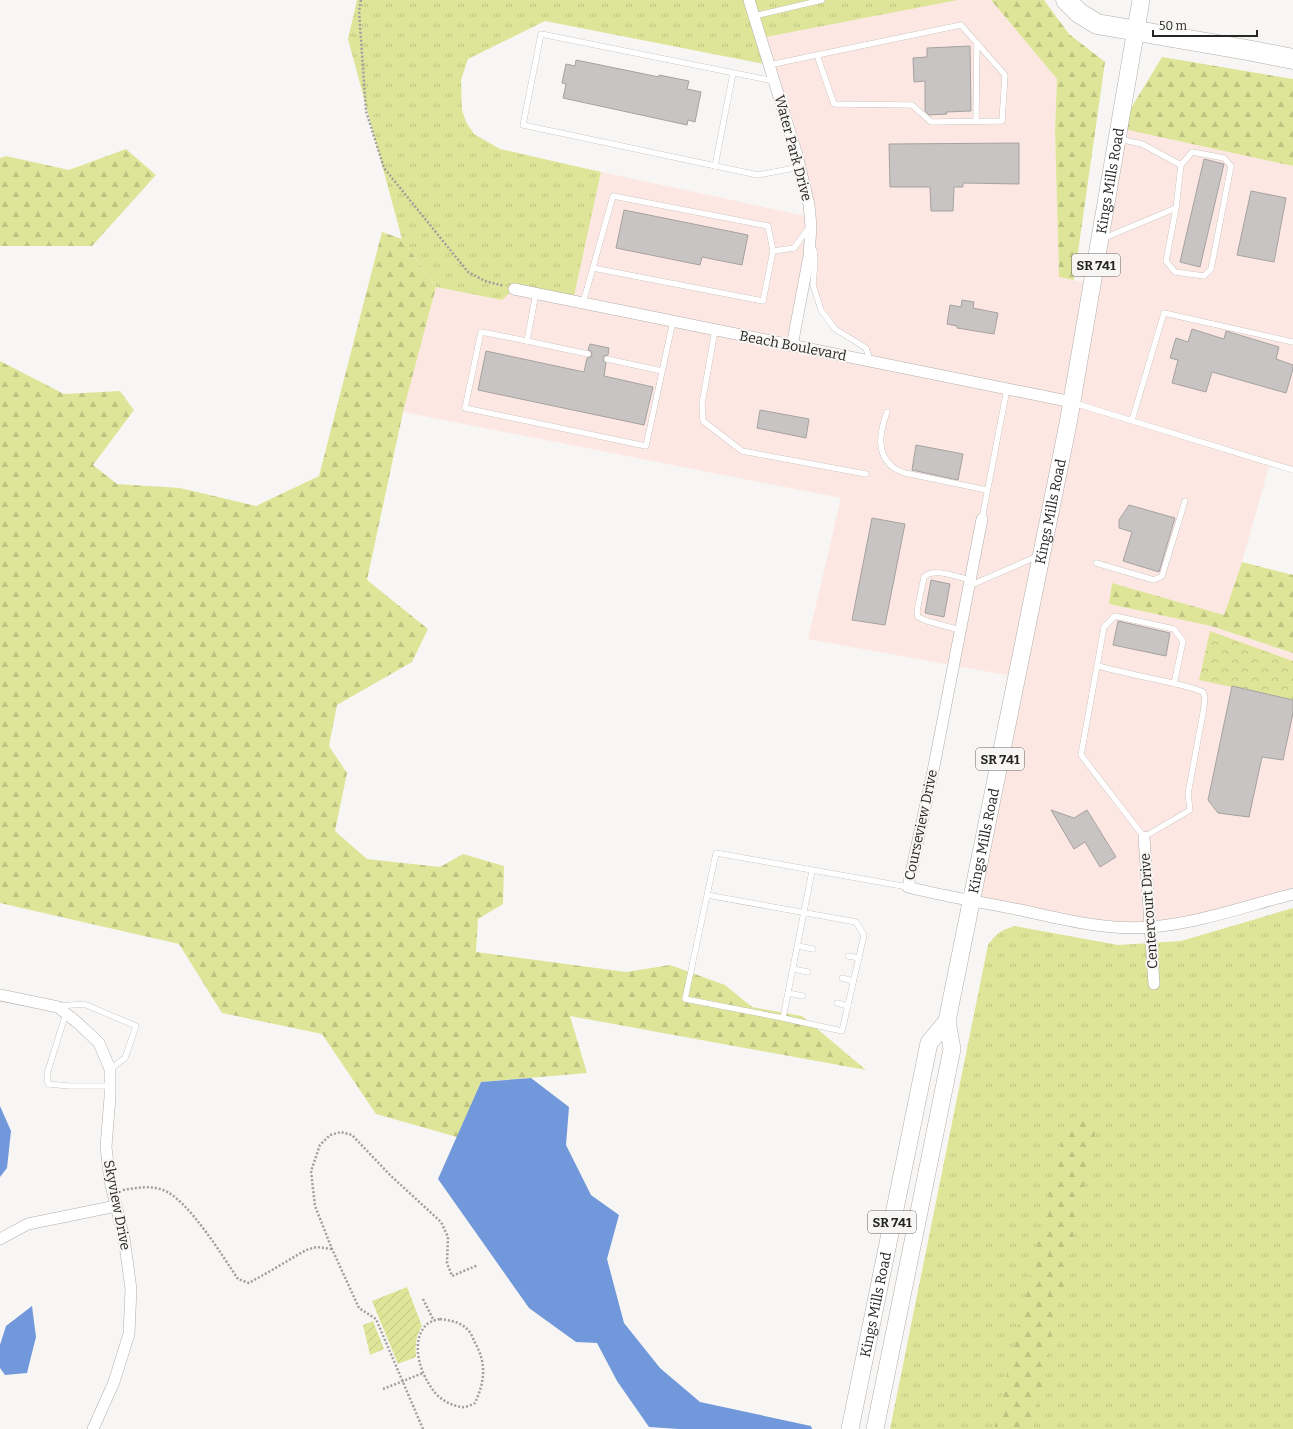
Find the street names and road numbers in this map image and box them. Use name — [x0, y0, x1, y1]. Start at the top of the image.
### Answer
street label: Water Park Drive — [771, 93, 815, 203]
street label: Kings Mills Road — [1092, 127, 1127, 235]
road number: SR 741 — [1072, 254, 1120, 276]
street label: Beach Boulevard — [738, 327, 848, 365]
street label: Kings Mills Road — [1031, 457, 1069, 566]
road number: SR 741 — [976, 748, 1024, 770]
street label: Courseview Drive — [901, 768, 941, 882]
street label: Kings Mills Road — [965, 787, 1002, 895]
street label: Centercourt Drive — [1136, 853, 1162, 969]
street label: Skyview Drive — [100, 1159, 134, 1251]
road number: SR 741 — [868, 1211, 916, 1233]
street label: Kings Mills Road — [856, 1250, 895, 1359]

